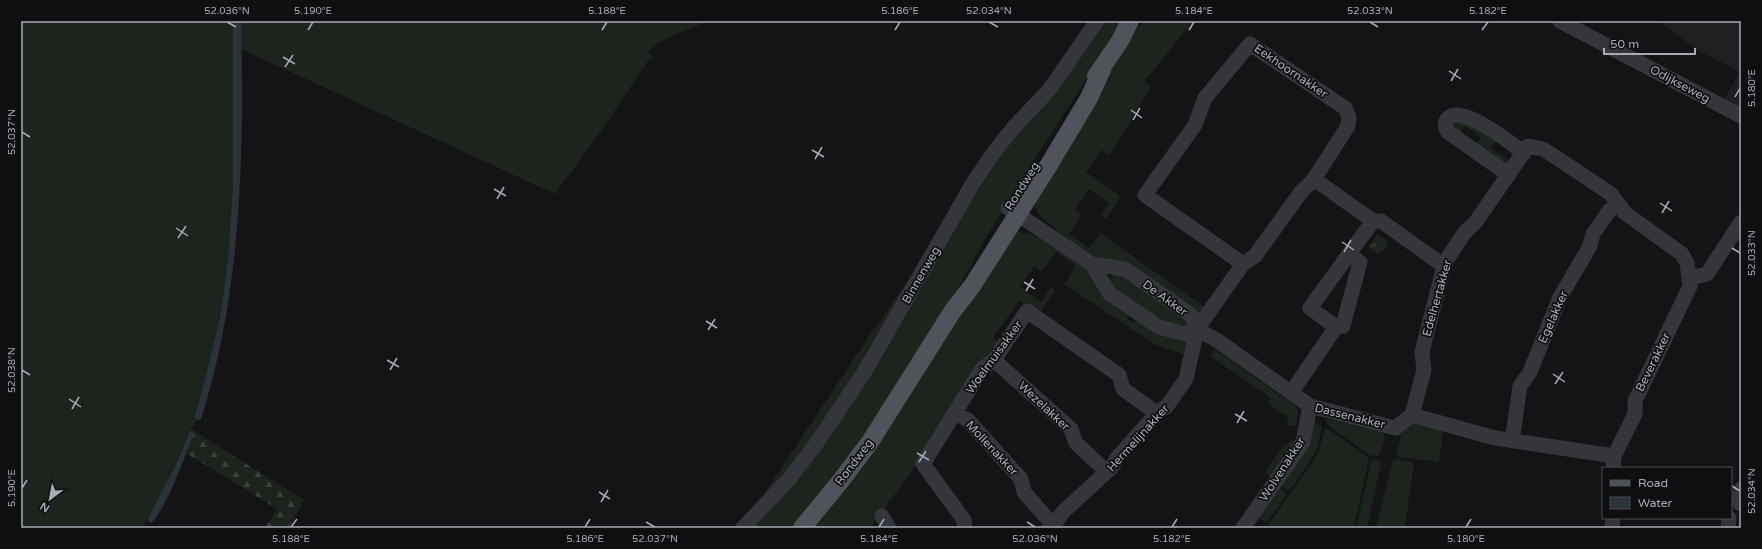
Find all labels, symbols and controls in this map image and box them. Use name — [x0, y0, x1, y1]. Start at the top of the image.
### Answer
text: 52.036°N — [204, 5, 250, 17]
text: 5.190°E — [294, 5, 332, 17]
text: 5.188°E — [588, 5, 626, 17]
text: 5.186°E — [881, 5, 919, 17]
text: 52.034°N — [966, 5, 1012, 17]
text: 5.184°E — [1175, 5, 1213, 17]
text: 52.033°N — [1347, 5, 1393, 17]
text: 5.182°E — [1469, 5, 1507, 17]
scale bar — [1604, 30, 1695, 56]
text: 50 m — [1610, 37, 1639, 51]
street label: Eekhoornakker — [1252, 41, 1331, 101]
street label: Odijkseweg — [1648, 62, 1712, 106]
text: 5.180°E — [1746, 69, 1758, 107]
text: 52.037°N — [6, 109, 18, 155]
street label: Rondweg — [1002, 159, 1042, 213]
text: 52.033°N — [1746, 230, 1758, 276]
street label: Binnenweg — [899, 244, 943, 306]
street label: Edelhertakker — [1419, 258, 1455, 338]
street label: De Akker — [1140, 277, 1190, 319]
street label: Egelakker — [1535, 288, 1571, 345]
street label: Woelmuisakker — [963, 317, 1025, 396]
street label: Beverakker — [1633, 330, 1673, 394]
text: 52.038°N — [6, 347, 18, 393]
street label: Wezelakker — [1015, 379, 1073, 434]
street label: Dassenakker — [1313, 400, 1387, 432]
street label: Hermelijnakker — [1104, 401, 1172, 474]
street label: Mollenakker — [963, 418, 1021, 479]
street label: Wolvenakker — [1256, 434, 1308, 504]
street label: Rondweg — [832, 436, 876, 488]
legend — [1602, 467, 1732, 519]
text: 52.034°N — [1746, 468, 1758, 514]
text: 5.190°E — [6, 469, 18, 507]
text: Road — [1638, 476, 1668, 490]
north arrow — [30, 479, 70, 519]
text: Water — [1638, 496, 1673, 510]
text: N — [38, 499, 52, 515]
text: 5.188°E — [272, 533, 310, 545]
text: 5.186°E — [566, 533, 604, 545]
text: 52.037°N — [632, 533, 678, 545]
text: 5.184°E — [860, 533, 898, 545]
text: 52.036°N — [1012, 533, 1058, 545]
text: 5.182°E — [1153, 533, 1191, 545]
text: 5.180°E — [1447, 533, 1485, 545]

